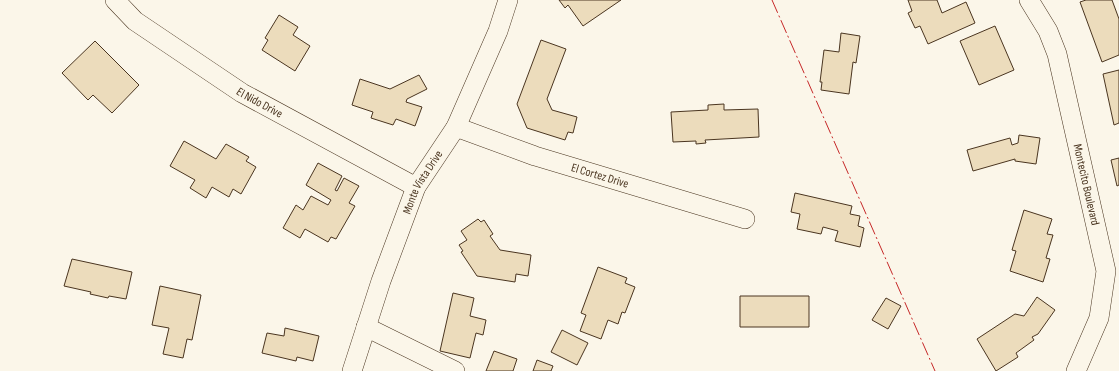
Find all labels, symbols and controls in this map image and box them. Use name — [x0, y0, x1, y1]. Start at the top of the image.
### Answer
street label: El Nido Drive — [234, 84, 286, 121]
street label: Montecito Boulevard — [1070, 143, 1103, 227]
street label: Monte Vista Drive — [399, 147, 446, 216]
street label: El Cortez Drive — [570, 160, 631, 191]

